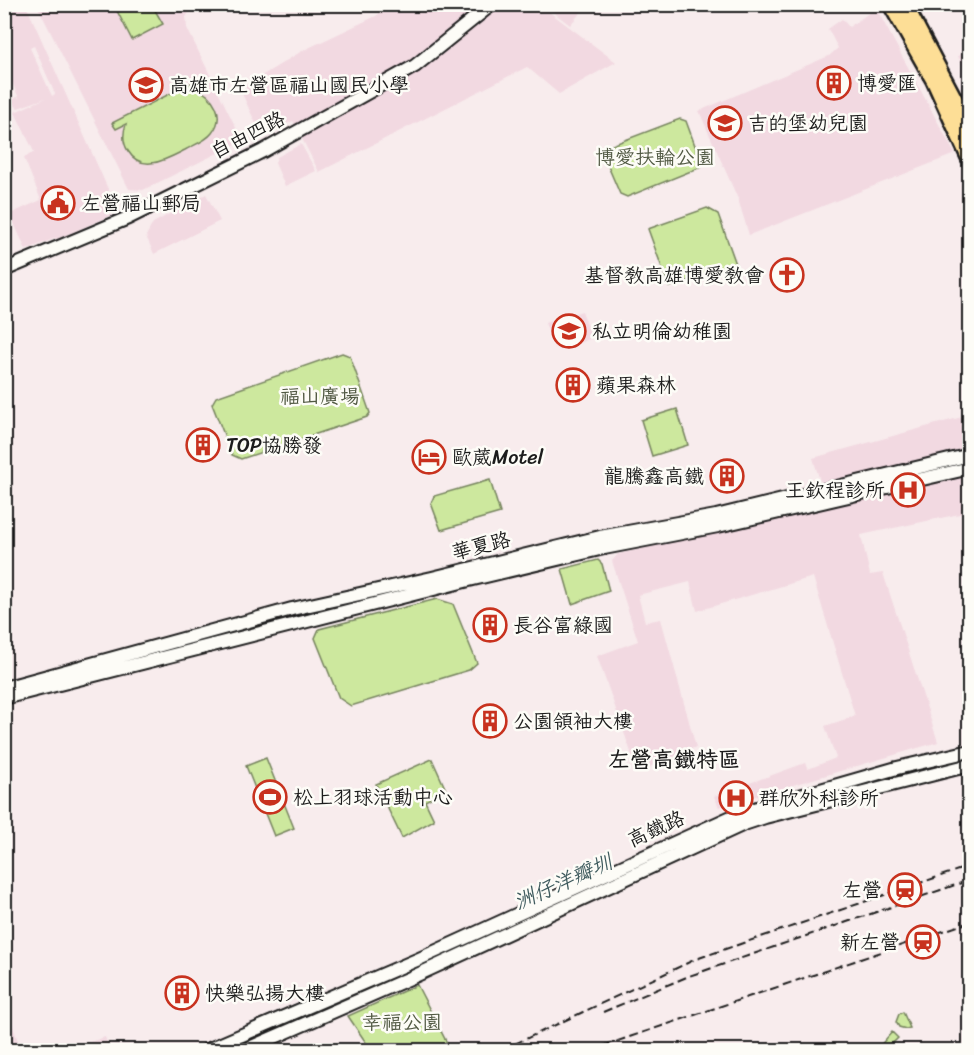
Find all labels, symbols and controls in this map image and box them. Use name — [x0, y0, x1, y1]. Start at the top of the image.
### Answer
building icon: 博愛匯 — [816, 65, 852, 101]
place label: 博愛匯 — [857, 66, 917, 101]
school or university icon: 高雄市左營區福山國民小學 — [128, 67, 164, 103]
place label: 高雄市左營區福山國民小學 — [169, 68, 409, 103]
street label: 自由四路 — [204, 101, 292, 169]
school or university icon: 吉的堡幼兒園 — [707, 105, 743, 141]
place label: 吉的堡幼兒園 — [748, 106, 868, 141]
park label: 博愛扶輪公園 — [595, 140, 715, 175]
public building icon: 左營福山郵局 — [40, 185, 76, 221]
place label: 左營福山郵局 — [81, 186, 201, 221]
church icon: 基督教高雄博愛教會 — [769, 257, 805, 293]
place label: 基督教高雄博愛教會 — [584, 258, 765, 293]
school or university icon: 私立明倫幼稚園 — [551, 313, 587, 349]
place label: 私立明倫幼稚園 — [592, 314, 732, 349]
building icon: 蘋果森林 — [555, 367, 591, 403]
place label: 蘋果森林 — [596, 368, 676, 403]
park label: 福山廣場 — [280, 379, 360, 414]
building icon: TOP協勝發 — [185, 427, 221, 463]
place label: TOP協勝發 — [226, 428, 322, 463]
hotel icon: 歐葳Motel — [411, 439, 447, 475]
place label: 歐葳Motel — [452, 440, 544, 475]
building icon: 龍騰鑫高鐵 — [709, 458, 745, 494]
place label: 龍騰鑫高鐵 — [604, 459, 704, 494]
hospital icon: 王欽程診所 — [890, 472, 926, 508]
place label: 王欽程診所 — [785, 473, 885, 508]
street label: 華夏路 — [448, 522, 515, 570]
building icon: 長谷富綠國 — [472, 607, 508, 643]
place label: 長谷富綠國 — [513, 608, 613, 643]
building icon: 公園領袖大樓 — [472, 703, 508, 739]
place label: 公園領袖大樓 — [513, 704, 633, 739]
district label: 左營高鐵特區 — [608, 740, 740, 779]
sports icon: 松上羽球活動中心 — [252, 779, 288, 815]
place label: 松上羽球活動中心 — [293, 780, 453, 815]
hospital icon: 群欣外科診所 — [718, 780, 754, 816]
place label: 群欣外科診所 — [759, 781, 879, 816]
street label: 高鐵路 — [621, 800, 691, 857]
water label: 洲仔洋瓣圳 — [507, 842, 621, 921]
station icon: 左營 — [887, 872, 923, 908]
place label: 左營 — [842, 873, 882, 908]
station icon: 新左營 — [905, 924, 941, 960]
place label: 新左營 — [840, 925, 900, 960]
building icon: 快樂弘揚大樓 — [164, 975, 200, 1011]
place label: 快樂弘揚大樓 — [205, 976, 325, 1011]
park label: 幸福公園 — [362, 1005, 442, 1040]

